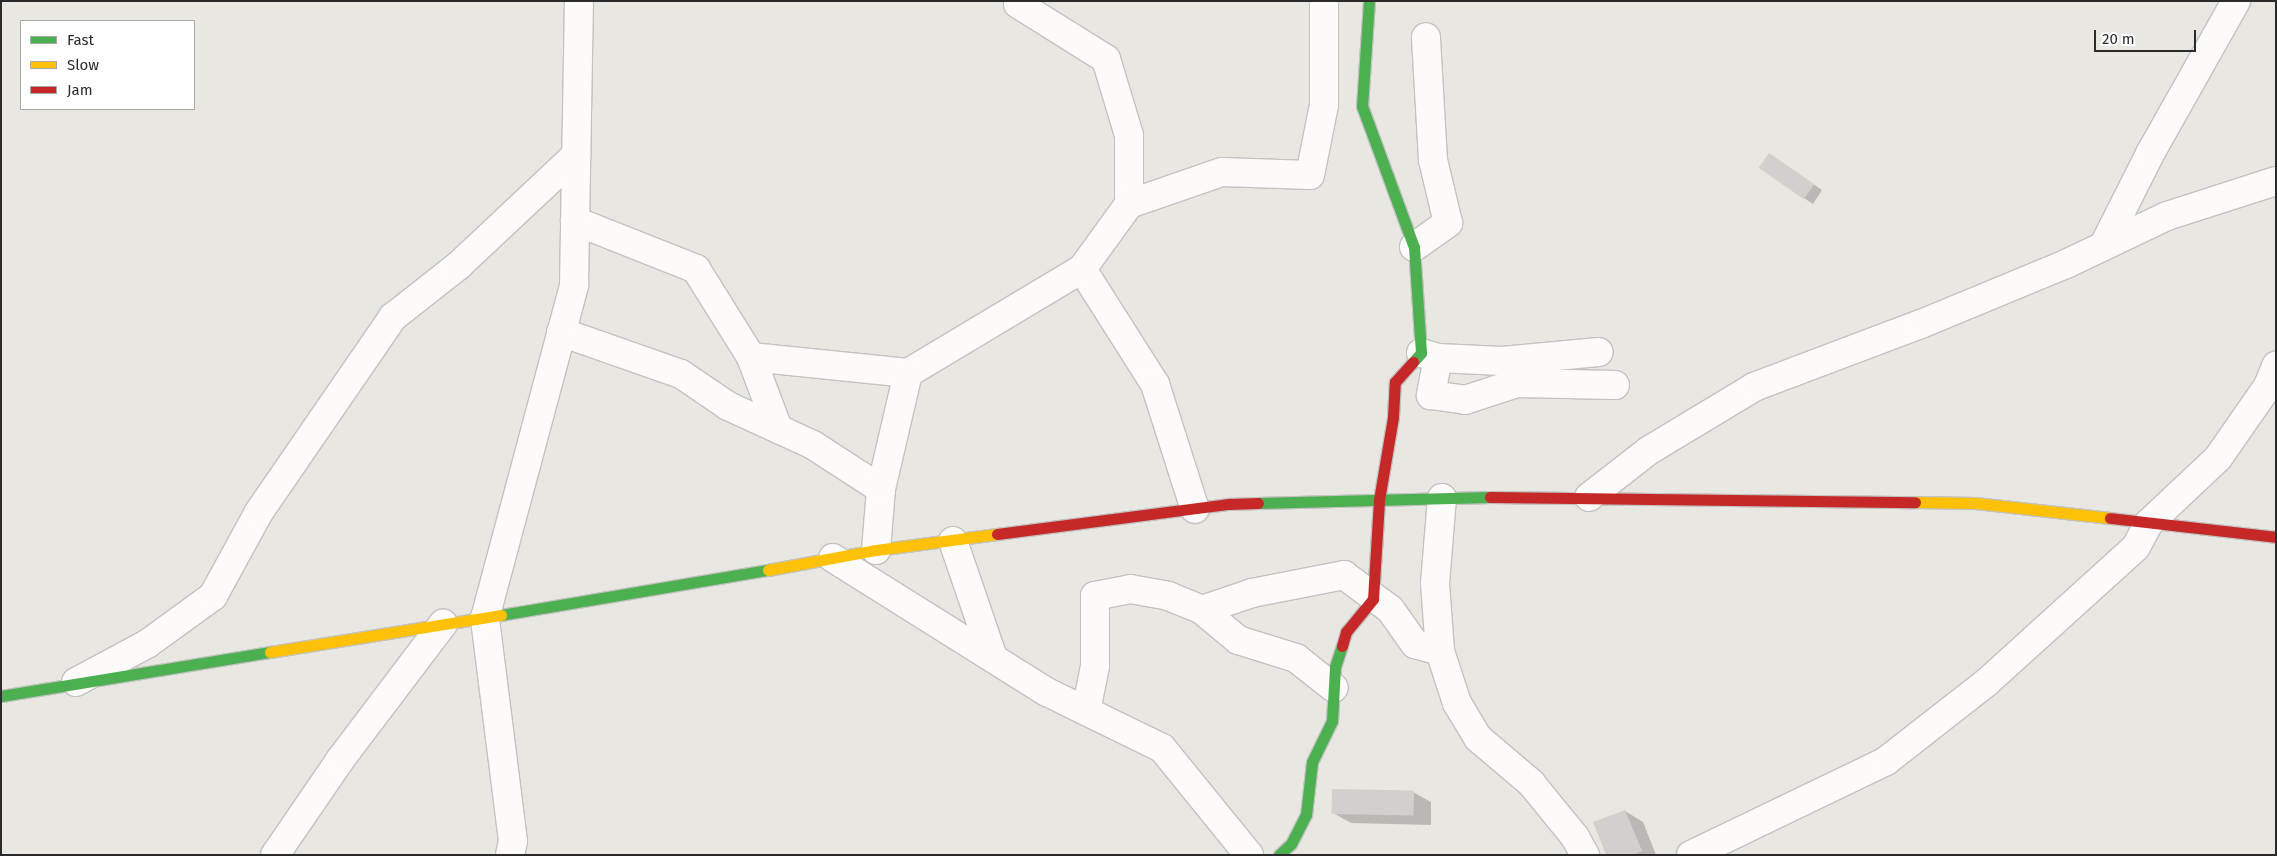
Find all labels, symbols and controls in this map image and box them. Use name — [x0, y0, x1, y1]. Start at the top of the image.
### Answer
legend — [20, 20, 195, 110]
scale bar — [2097, 20, 2200, 52]
text: 20 m — [2102, 30, 2135, 48]
text: Fast — [67, 31, 94, 49]
text: Slow — [67, 56, 99, 74]
text: Jam — [67, 81, 93, 99]

